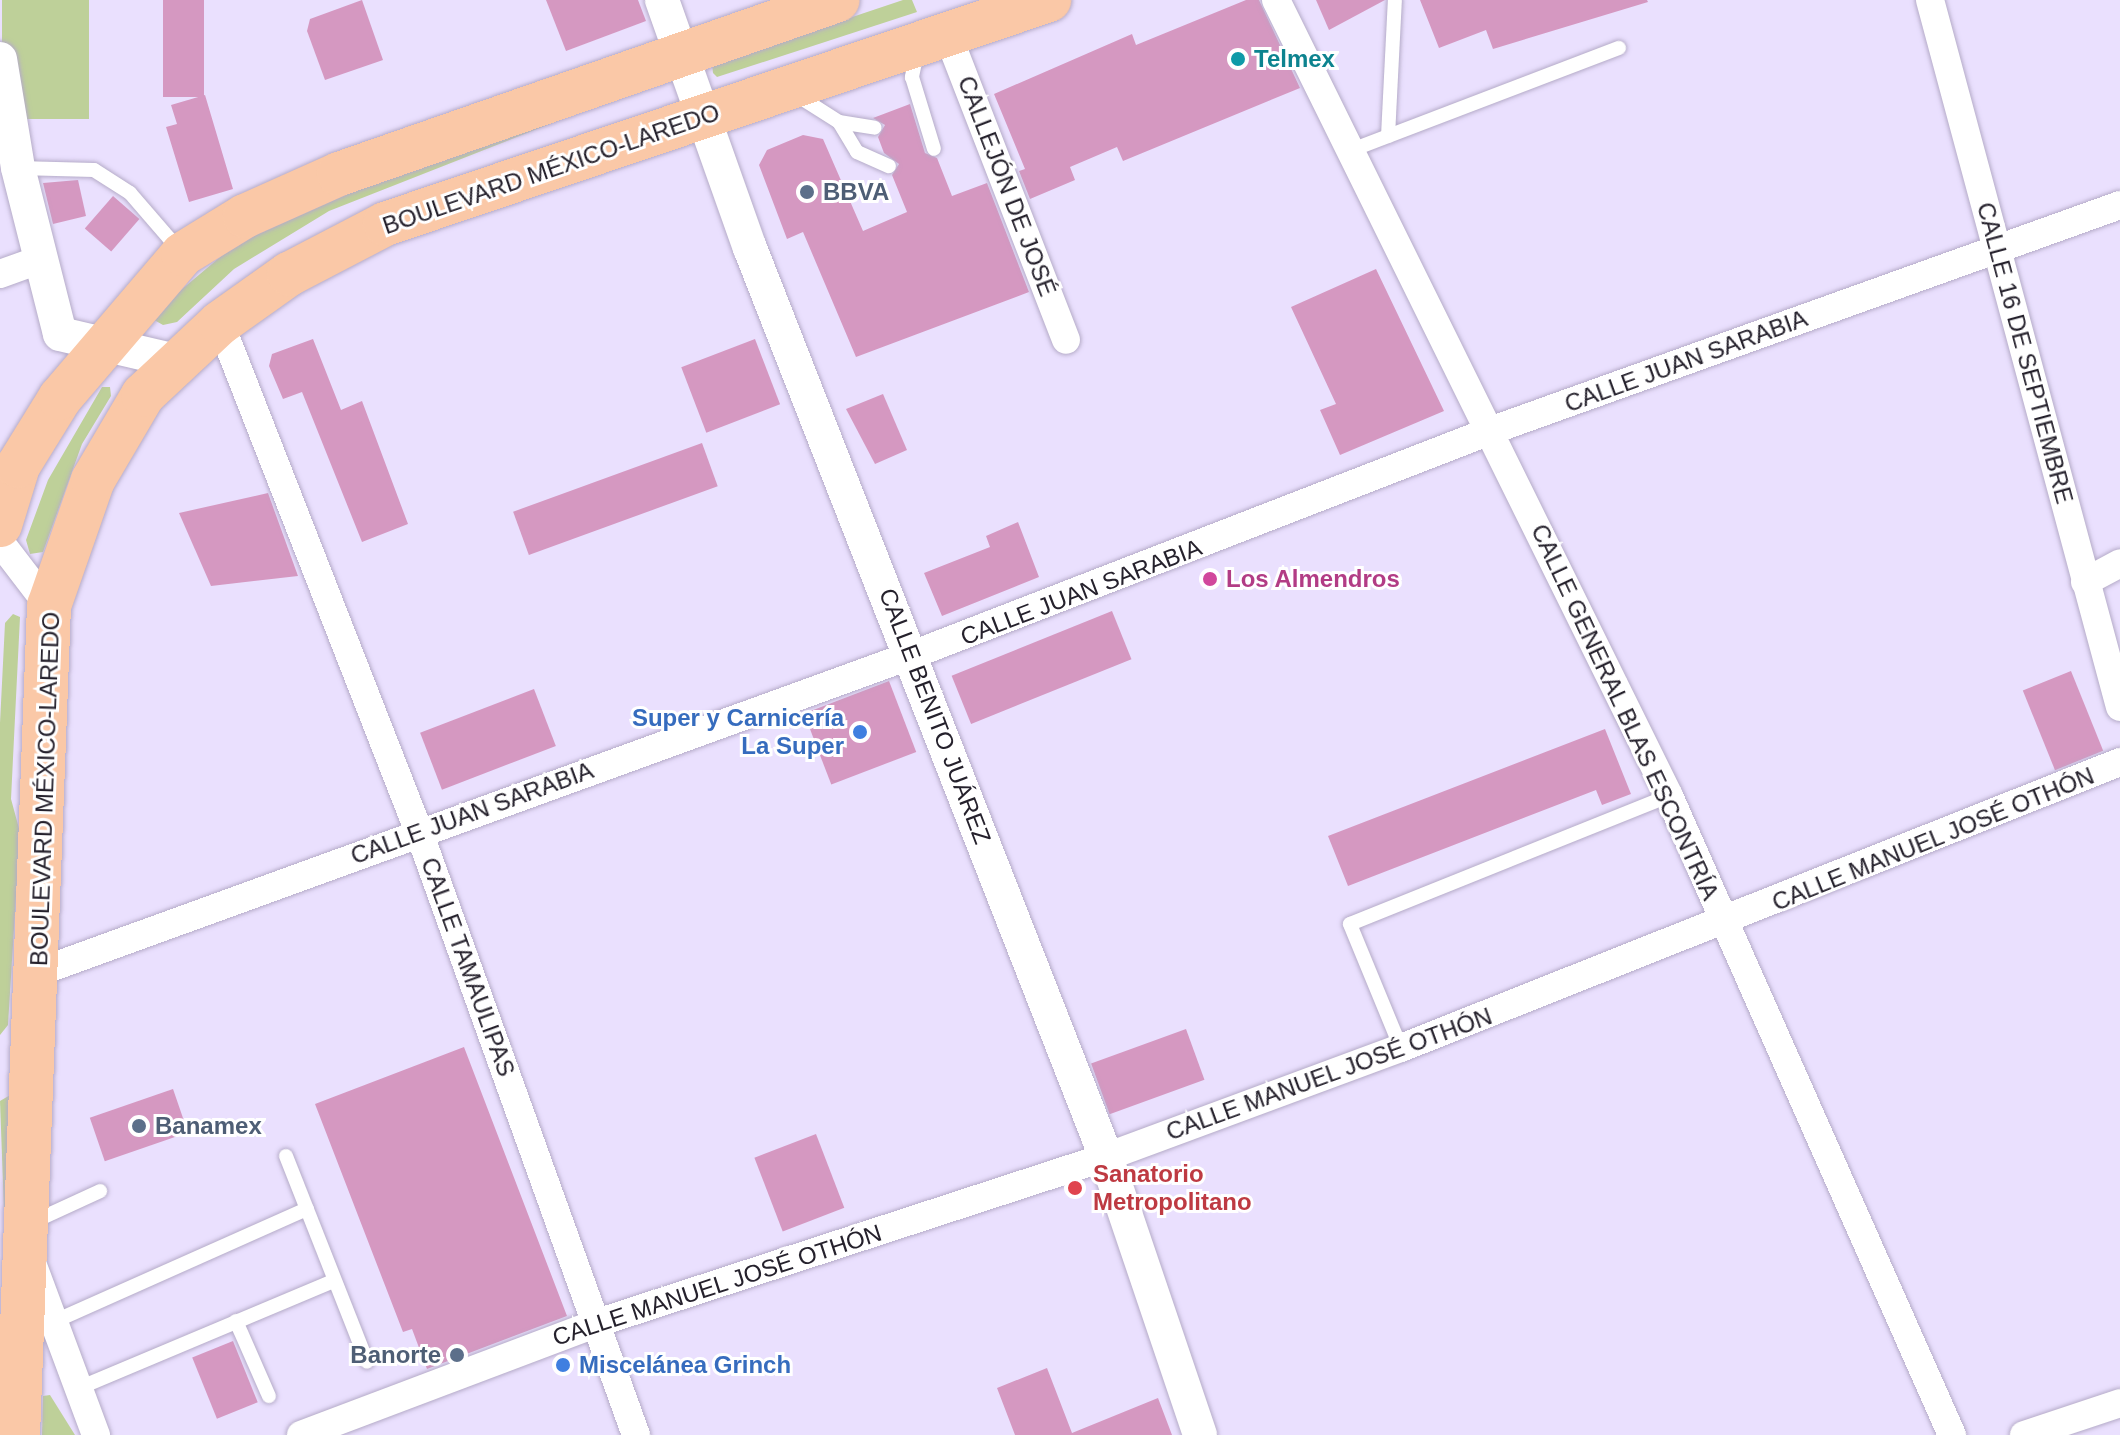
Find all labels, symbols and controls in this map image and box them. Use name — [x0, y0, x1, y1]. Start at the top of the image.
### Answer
place label: Telmex — [1254, 45, 1335, 73]
marker: Telmex — [1229, 50, 1247, 68]
street label: CALLEJÓN DE JOSÉ — [952, 72, 1062, 300]
street label: BOULEVARD MÉXICO-LAREDO — [379, 98, 723, 240]
place label: BBVA — [823, 178, 889, 206]
marker: BBVA — [798, 183, 816, 201]
street label: CALLE 16 DE SEPTIEMBRE — [1971, 199, 2079, 507]
street label: CALLE JUAN SARABIA — [1561, 304, 1811, 418]
street label: CALLE GENERAL BLAS ESCONTRÍA — [1525, 519, 1725, 905]
street label: CALLE JUAN SARABIA — [956, 533, 1206, 651]
place label: Los Almendros — [1226, 565, 1401, 593]
marker: Los Almendros — [1201, 570, 1219, 588]
street label: CALLE BENITO JUÁREZ — [873, 584, 997, 848]
street label: BOULEVARD MÉXICO-LAREDO — [24, 611, 66, 967]
place label: Super y Carnicería La Super — [632, 704, 844, 760]
marker: Super y Carnicería La Super — [851, 723, 869, 741]
street label: CALLE JUAN SARABIA — [347, 756, 597, 870]
street label: CALLE MANUEL JOSÉ OTHÓN — [1767, 761, 2099, 917]
street label: CALLE TAMAULIPAS — [415, 853, 521, 1081]
street label: CALLE MANUEL JOSÉ OTHÓN — [1162, 1001, 1496, 1147]
place label: Banamex — [155, 1112, 262, 1140]
marker: Banamex — [130, 1117, 148, 1135]
place label: Sanatorio Metropolitano — [1093, 1160, 1252, 1216]
marker: Sanatorio Metropolitano — [1064, 1177, 1086, 1199]
street label: CALLE MANUEL JOSÉ OTHÓN — [548, 1218, 886, 1352]
place label: Banorte — [350, 1341, 441, 1369]
marker: Banorte — [448, 1346, 466, 1364]
place label: Miscelánea Grinch — [579, 1351, 791, 1379]
marker: Miscelánea Grinch — [554, 1356, 572, 1374]

